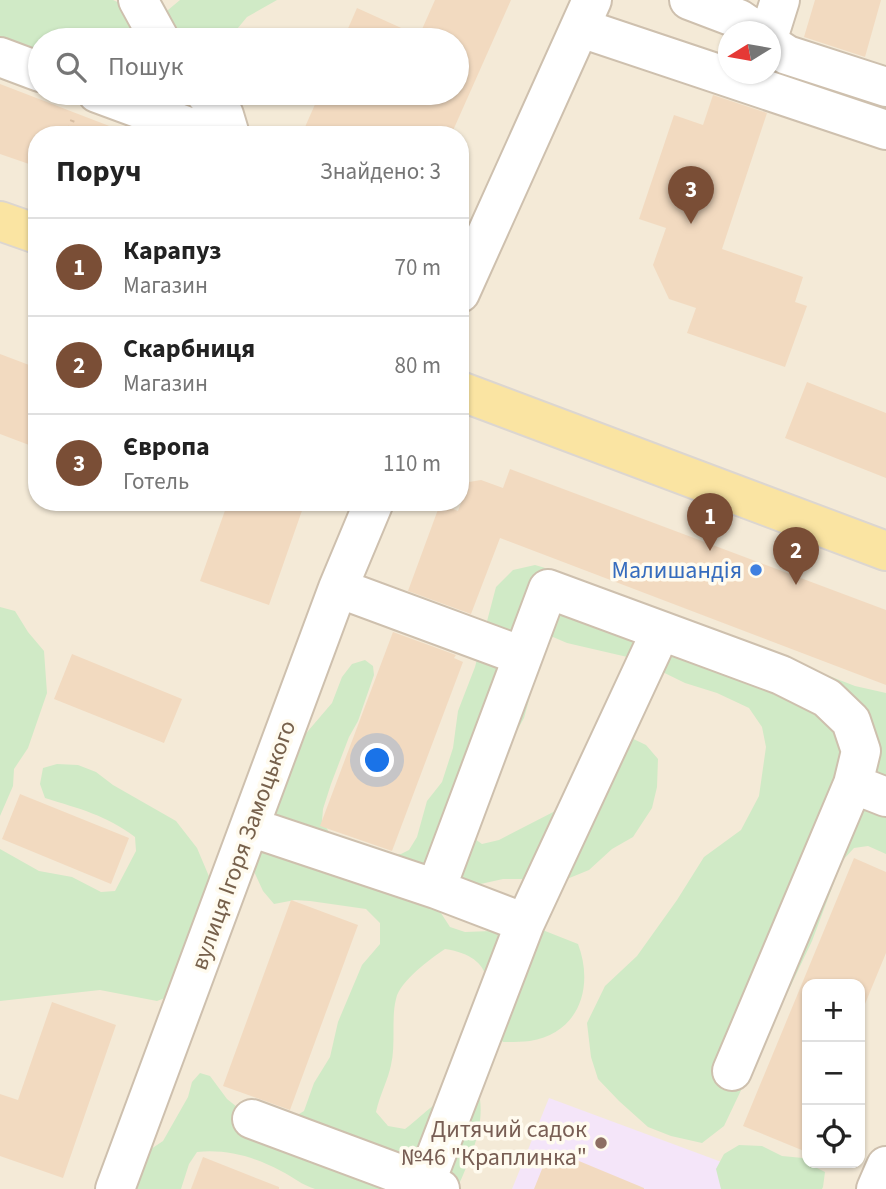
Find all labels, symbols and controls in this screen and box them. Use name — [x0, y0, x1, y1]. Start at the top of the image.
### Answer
north arrow — [718, 21, 781, 84]
search box — [28, 28, 469, 105]
icon: search — [52, 48, 90, 86]
text: Пошук — [108, 48, 183, 85]
text: Поруч — [56, 150, 142, 193]
text: Знайдено: 3 — [320, 155, 441, 188]
pin: 3 — [668, 166, 714, 224]
text: Карапуз — [123, 232, 221, 269]
text: 1 — [73, 251, 85, 284]
text: 70 m — [394, 251, 441, 284]
text: Магазин — [123, 269, 208, 302]
text: Скарбниця — [123, 330, 255, 367]
text: 2 — [73, 349, 85, 382]
text: 80 m — [394, 349, 441, 382]
text: Магазин — [123, 367, 208, 400]
text: Європа — [123, 428, 210, 465]
text: 3 — [73, 447, 85, 480]
text: 110 m — [383, 447, 441, 480]
text: Готель — [123, 465, 189, 498]
pin: 1 — [687, 493, 733, 551]
pin: 2 — [773, 527, 819, 585]
place label: Малишандія — [612, 553, 742, 588]
marker: Малишандія — [748, 562, 764, 578]
street label: вулиця Ігоря Замоцького — [182, 715, 305, 975]
your location — [360, 743, 394, 777]
map controls — [802, 979, 865, 1168]
button: + — [802, 979, 865, 1042]
button: − — [802, 1042, 865, 1105]
button: locate — [802, 1105, 865, 1168]
place label: Дитячий садок №46 "Краплинка" — [401, 1112, 587, 1175]
marker: Дитячий садок №46 "Краплинка" — [593, 1135, 609, 1151]

